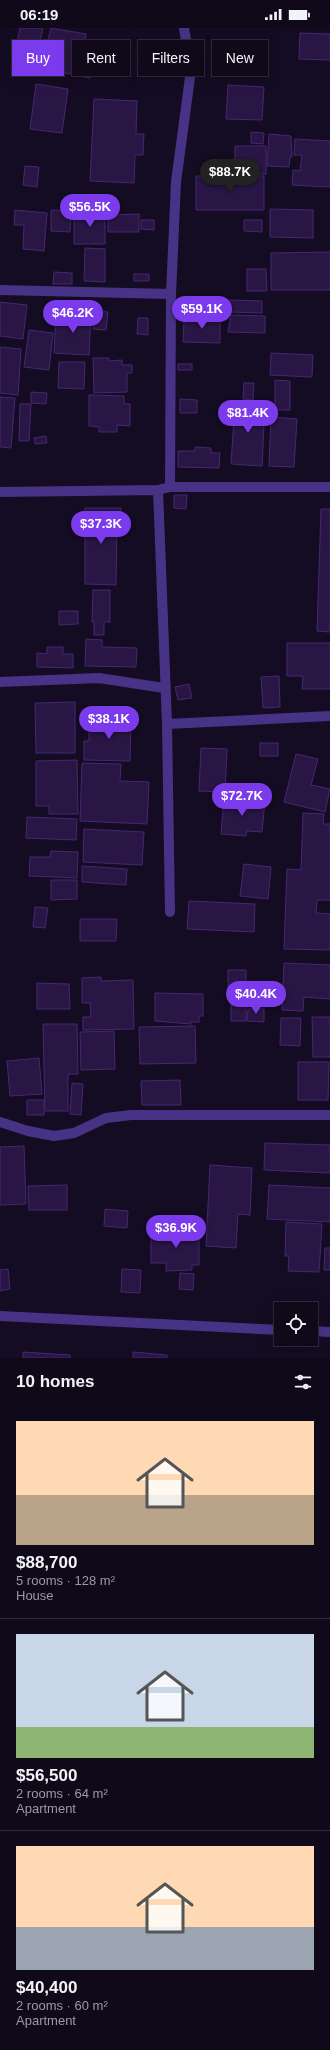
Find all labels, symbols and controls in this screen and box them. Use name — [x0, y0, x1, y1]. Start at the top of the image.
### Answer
text: 06:19 — [20, 6, 58, 23]
chip: Buy — [12, 40, 64, 76]
chip: Rent — [72, 40, 130, 76]
chip: Filters — [138, 40, 204, 76]
chip: New — [212, 40, 268, 76]
pin: $88.7K — [197, 159, 263, 193]
text: $88.7K — [209, 164, 251, 179]
pin: $56.5K — [57, 194, 123, 228]
text: $56.5K — [69, 199, 111, 214]
pin: $59.1K — [169, 296, 235, 330]
pin: $46.2K — [40, 300, 106, 334]
text: $59.1K — [181, 301, 223, 316]
text: $46.2K — [52, 305, 94, 320]
pin: $81.4K — [215, 400, 281, 434]
text: $81.4K — [227, 405, 269, 420]
pin: $37.3K — [68, 511, 134, 545]
text: $37.3K — [80, 516, 122, 531]
pin: $38.1K — [76, 706, 142, 740]
text: $38.1K — [88, 711, 130, 726]
pin: $72.7K — [209, 783, 275, 817]
text: $72.7K — [221, 788, 263, 803]
pin: $40.4K — [223, 981, 289, 1015]
text: $40.4K — [235, 986, 277, 1001]
pin: $36.9K — [143, 1215, 209, 1249]
text: $36.9K — [155, 1220, 197, 1235]
map controls — [274, 1302, 318, 1346]
button: locate — [274, 1302, 318, 1346]
icon: filters — [292, 1371, 314, 1393]
text: 10 homes — [16, 1372, 94, 1391]
icon: home — [129, 1447, 201, 1519]
text: $88,700 — [16, 1553, 77, 1572]
text: 5 rooms · 128 m² — [16, 1573, 115, 1588]
text: House — [16, 1588, 54, 1603]
icon: home — [129, 1660, 201, 1732]
text: $56,500 — [16, 1766, 77, 1785]
text: 2 rooms · 64 m² — [16, 1786, 108, 1801]
text: Apartment — [16, 1801, 76, 1816]
icon: home — [129, 1872, 201, 1944]
text: $40,400 — [16, 1978, 77, 1997]
text: 2 rooms · 60 m² — [16, 1998, 108, 2013]
text: Apartment — [16, 2013, 76, 2028]

